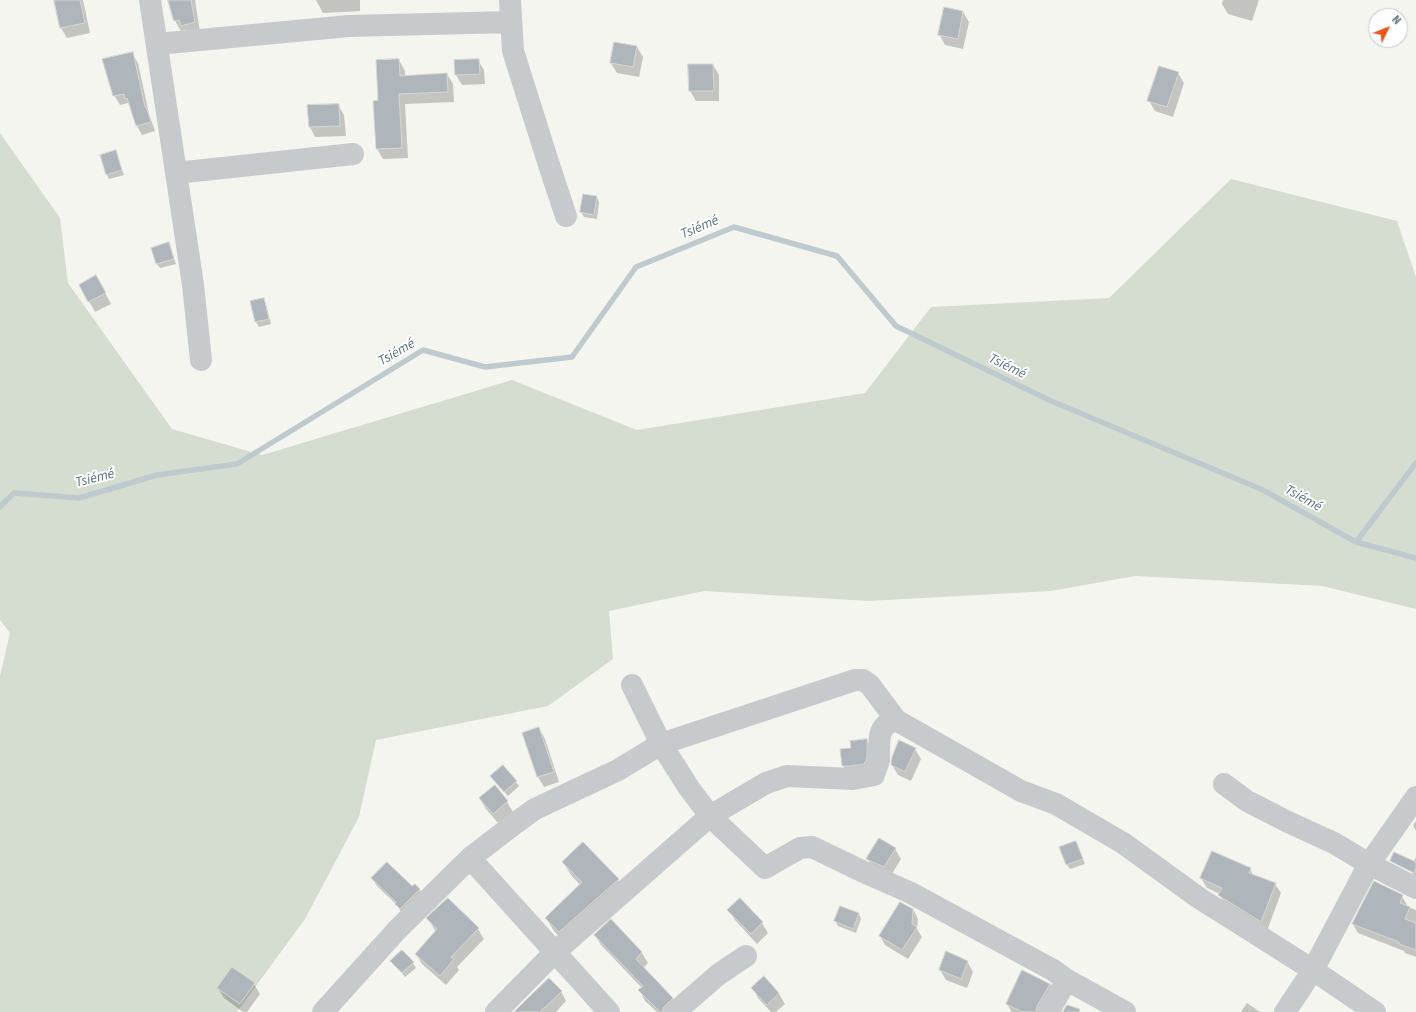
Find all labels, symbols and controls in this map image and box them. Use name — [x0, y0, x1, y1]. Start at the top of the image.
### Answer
north arrow — [1368, 8, 1408, 48]
text: N — [1388, 12, 1404, 28]
water label: Tsiémé — [678, 212, 722, 244]
water label: Tsiémé — [376, 336, 418, 370]
water label: Tsiémé — [985, 351, 1029, 383]
water label: Tsiémé — [74, 466, 116, 492]
water label: Tsiémé — [1281, 482, 1325, 516]

